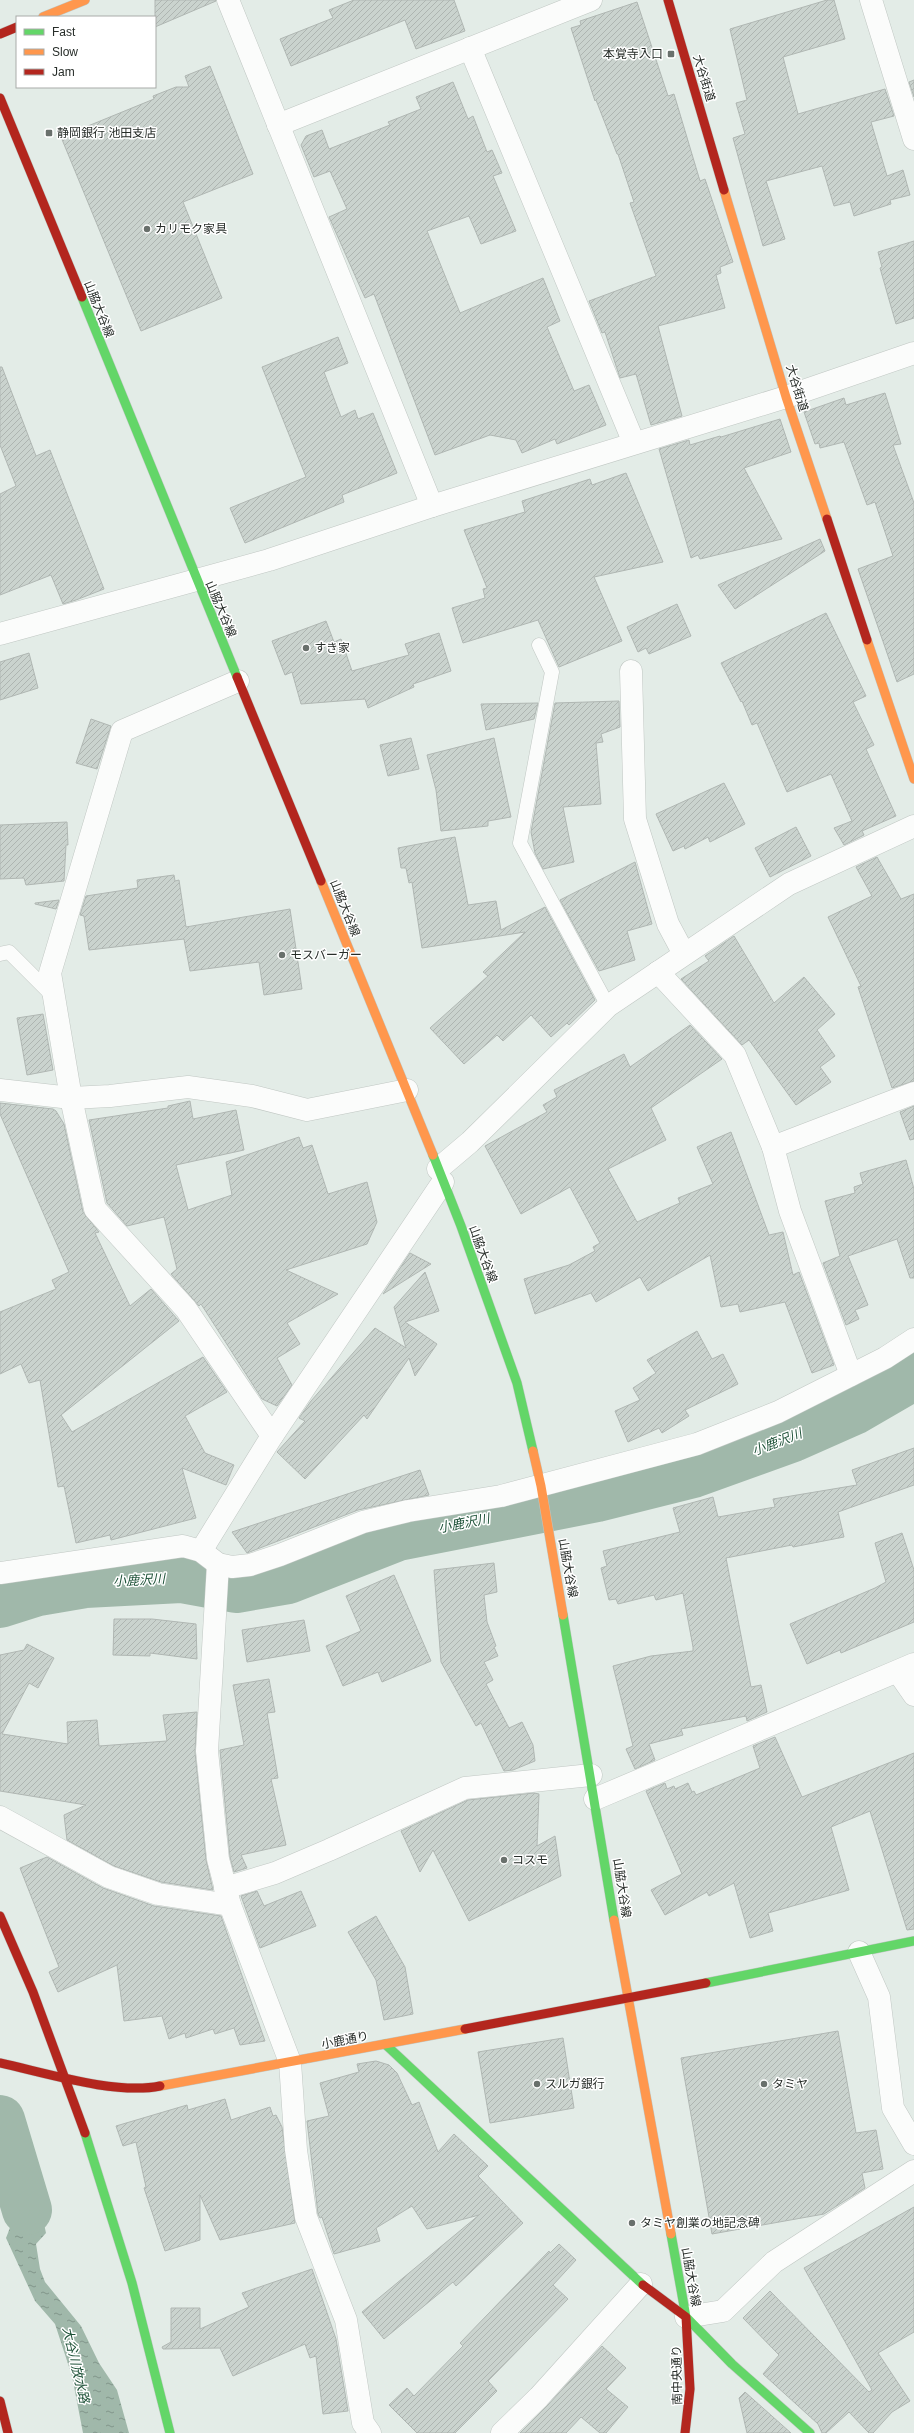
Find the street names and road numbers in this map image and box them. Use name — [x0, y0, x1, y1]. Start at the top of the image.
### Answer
street label: 大谷街道 — [690, 53, 718, 103]
street label: 山脇大谷線 — [81, 279, 117, 339]
street label: 大谷街道 — [783, 363, 811, 413]
street label: 山脇大谷線 — [203, 579, 239, 639]
street label: 山脇大谷線 — [327, 878, 363, 938]
street label: 山脇大谷線 — [466, 1223, 500, 1285]
street label: 山脇大谷線 — [556, 1537, 580, 1599]
street label: 山脇大谷線 — [610, 1857, 634, 1919]
street label: 小鹿通り — [320, 2029, 370, 2051]
street label: 山脇大谷線 — [679, 2246, 703, 2308]
street label: 南中央通り — [669, 2345, 685, 2405]

